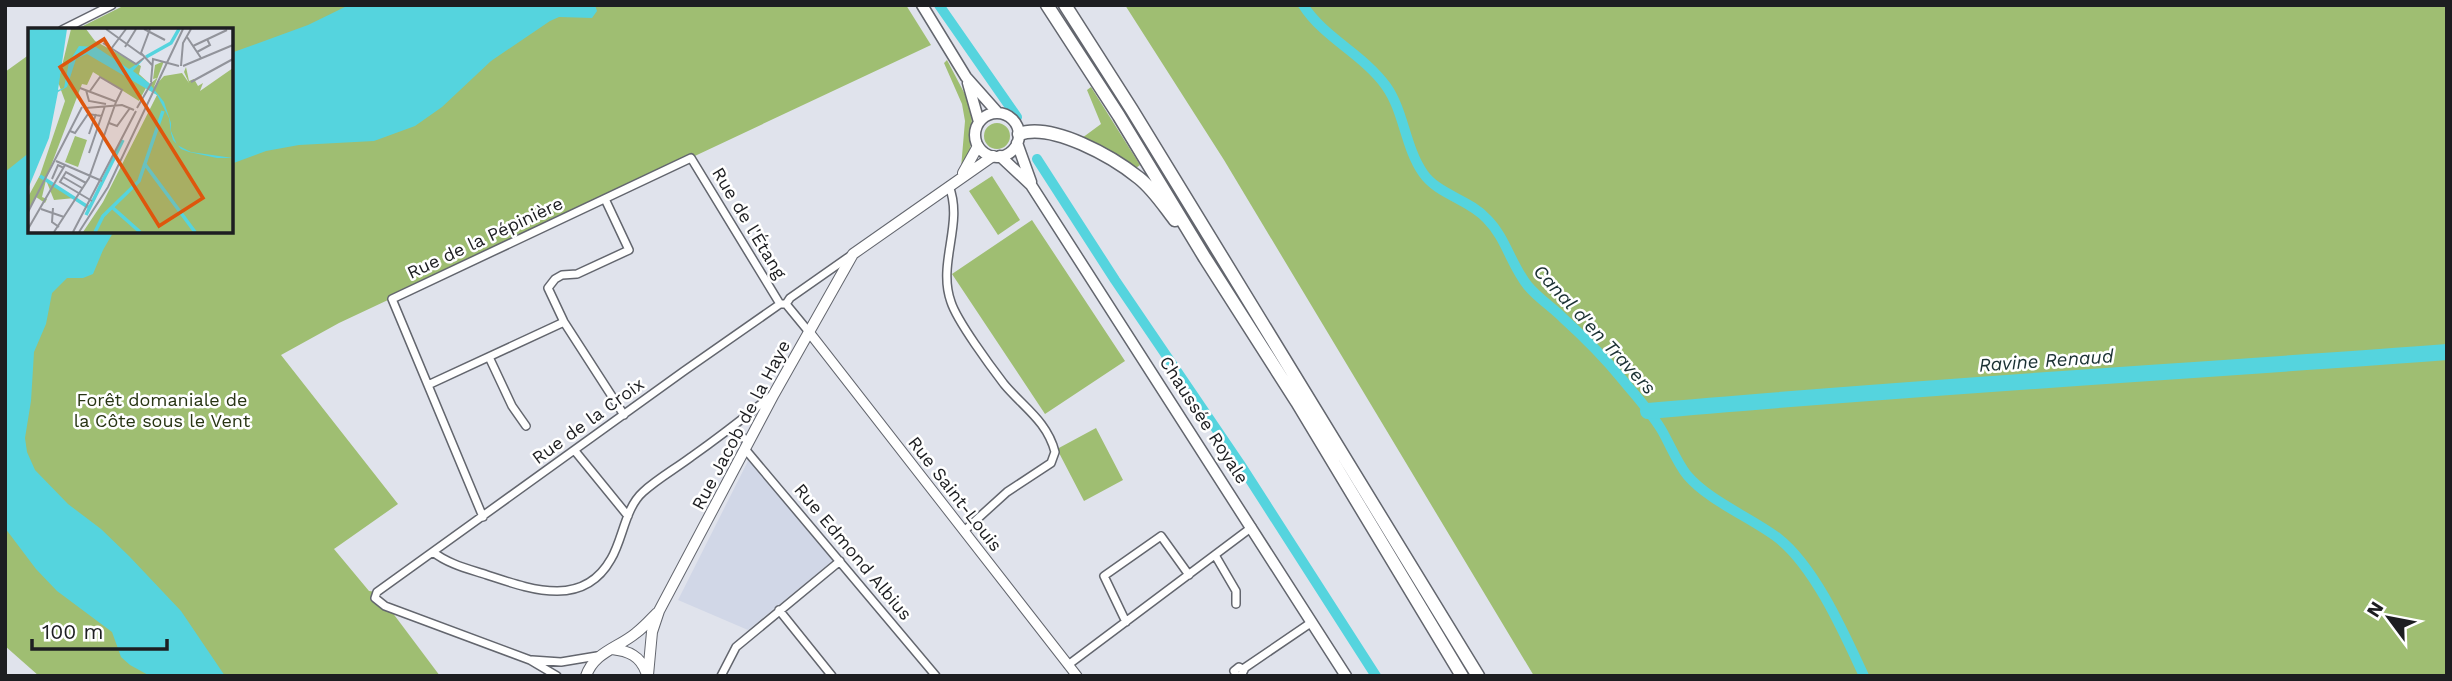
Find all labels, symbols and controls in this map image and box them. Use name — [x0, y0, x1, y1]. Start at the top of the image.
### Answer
inset map — [28, 28, 233, 233]
street label: Rue de l'Étang — [708, 163, 791, 283]
street label: Rue de la Pépinière — [403, 192, 566, 283]
water label: Canal d'en Travers — [1529, 260, 1661, 399]
street label: Rue Jacob de la Haye — [687, 336, 794, 513]
water label: Ravine Renaud — [1978, 344, 2115, 377]
street label: Chaussée Royale — [1155, 352, 1254, 488]
street label: Rue de la Croix — [528, 373, 648, 468]
park label: Forêt domaniale de la Côte sous le Vent — [74, 389, 251, 431]
street label: Rue Saint-Louis — [904, 432, 1007, 555]
street label: Rue Edmond Albius — [790, 479, 917, 624]
north arrow — [2354, 583, 2424, 653]
text: N — [2362, 597, 2388, 621]
scale bar — [32, 608, 166, 652]
text: 100 m — [42, 619, 104, 644]

